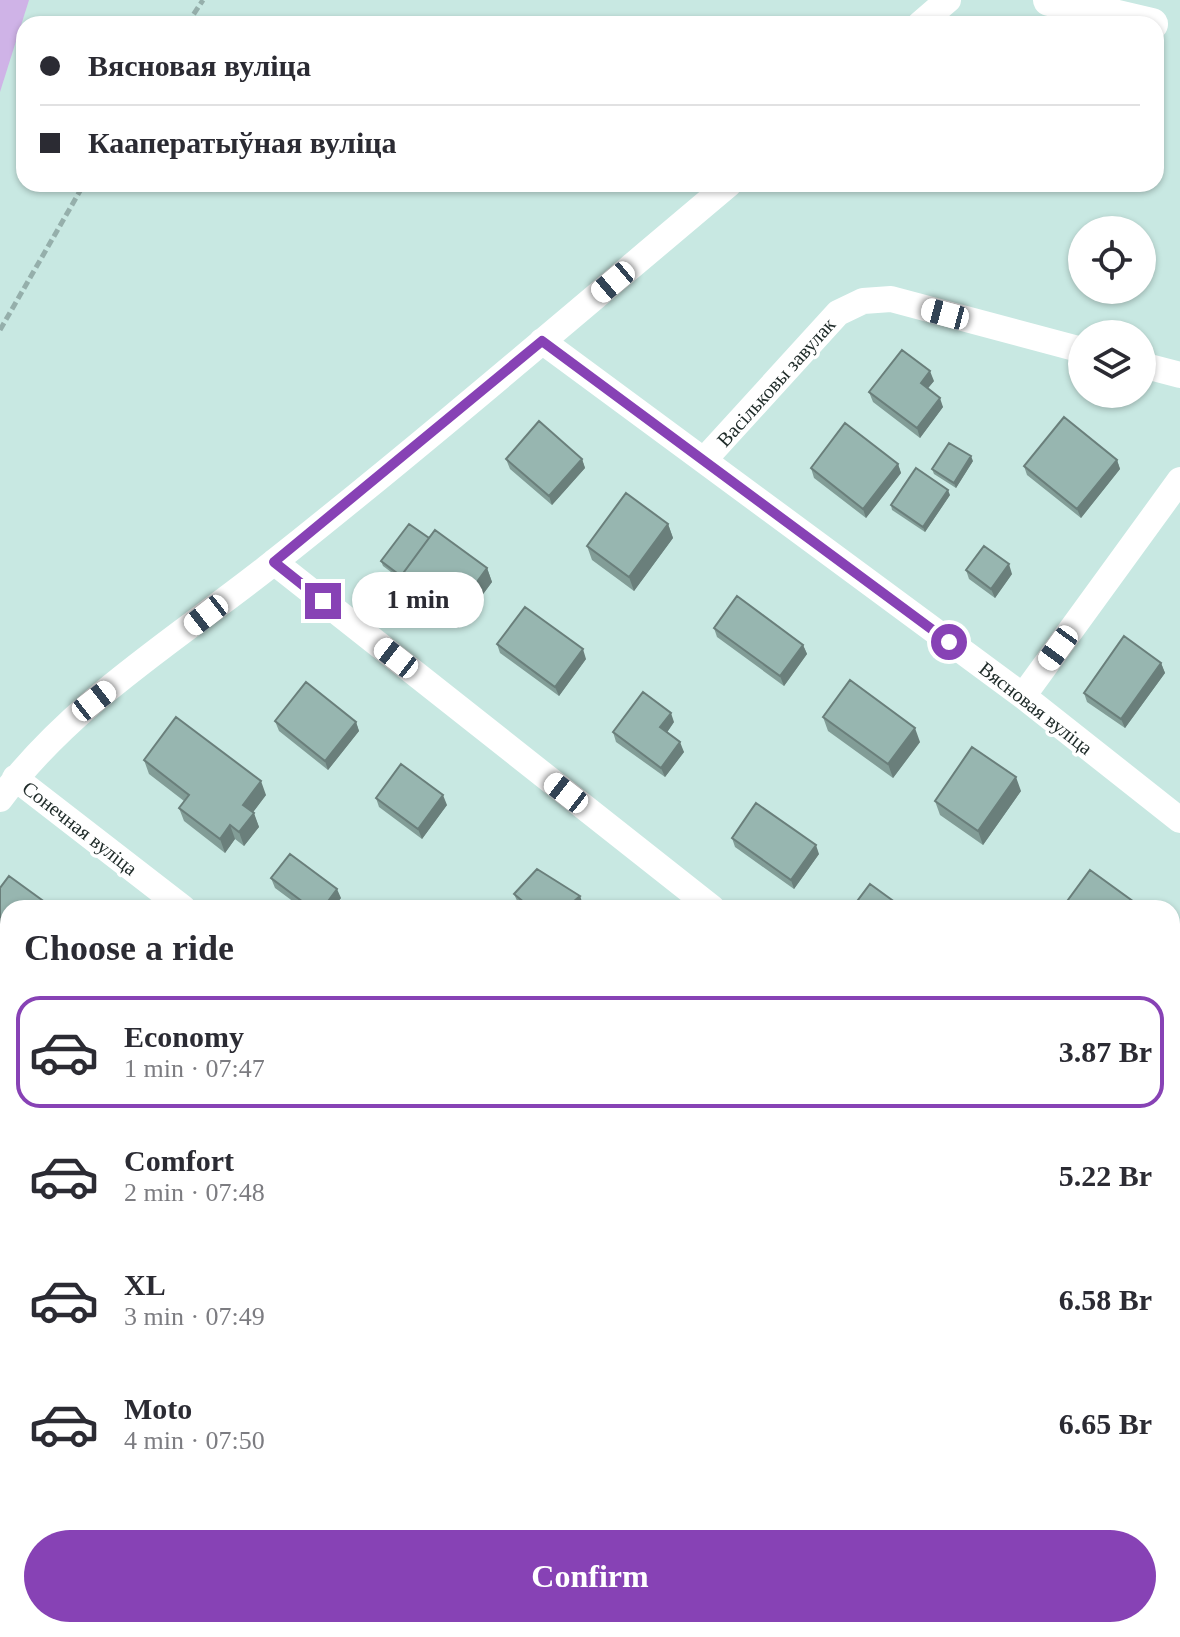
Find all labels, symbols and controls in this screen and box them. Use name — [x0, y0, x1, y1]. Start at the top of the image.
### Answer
text: Вясновая вуліца — [88, 49, 311, 82]
text: Кааператыўная вуліца — [88, 126, 397, 159]
map controls — [1068, 216, 1156, 408]
button: locate — [1068, 216, 1156, 304]
car — [587, 257, 639, 307]
car — [919, 296, 971, 332]
street label: Васільковы завулак — [712, 313, 840, 452]
button: layers — [1068, 320, 1156, 408]
callout: 1 min — [351, 573, 483, 629]
route end — [305, 583, 341, 619]
text: 1 min — [387, 585, 449, 614]
car — [180, 591, 232, 639]
car — [1034, 622, 1082, 674]
route start — [931, 624, 967, 660]
car — [370, 634, 422, 682]
street label: Вясновая вуліца — [974, 657, 1097, 760]
car — [68, 677, 120, 725]
car — [540, 769, 592, 817]
street label: Сонечная вуліца — [18, 776, 142, 880]
text: Choose a ride — [24, 928, 234, 968]
icon: car — [28, 1016, 100, 1088]
text: Economy — [124, 1020, 244, 1053]
text: 3.87 Br — [1059, 1035, 1152, 1068]
text: 1 min · 07:47 — [124, 1054, 265, 1083]
icon: car — [28, 1140, 100, 1212]
text: Comfort — [124, 1144, 234, 1177]
text: 5.22 Br — [1059, 1159, 1152, 1192]
text: 2 min · 07:48 — [124, 1178, 265, 1207]
icon: car — [28, 1264, 100, 1336]
text: XL — [124, 1268, 166, 1301]
text: 6.58 Br — [1059, 1283, 1152, 1316]
text: 3 min · 07:49 — [124, 1302, 265, 1331]
icon: car — [28, 1388, 100, 1460]
text: Moto — [124, 1392, 192, 1425]
text: 6.65 Br — [1059, 1407, 1152, 1440]
text: 4 min · 07:50 — [124, 1426, 265, 1455]
button: Confirm — [24, 1530, 1156, 1622]

